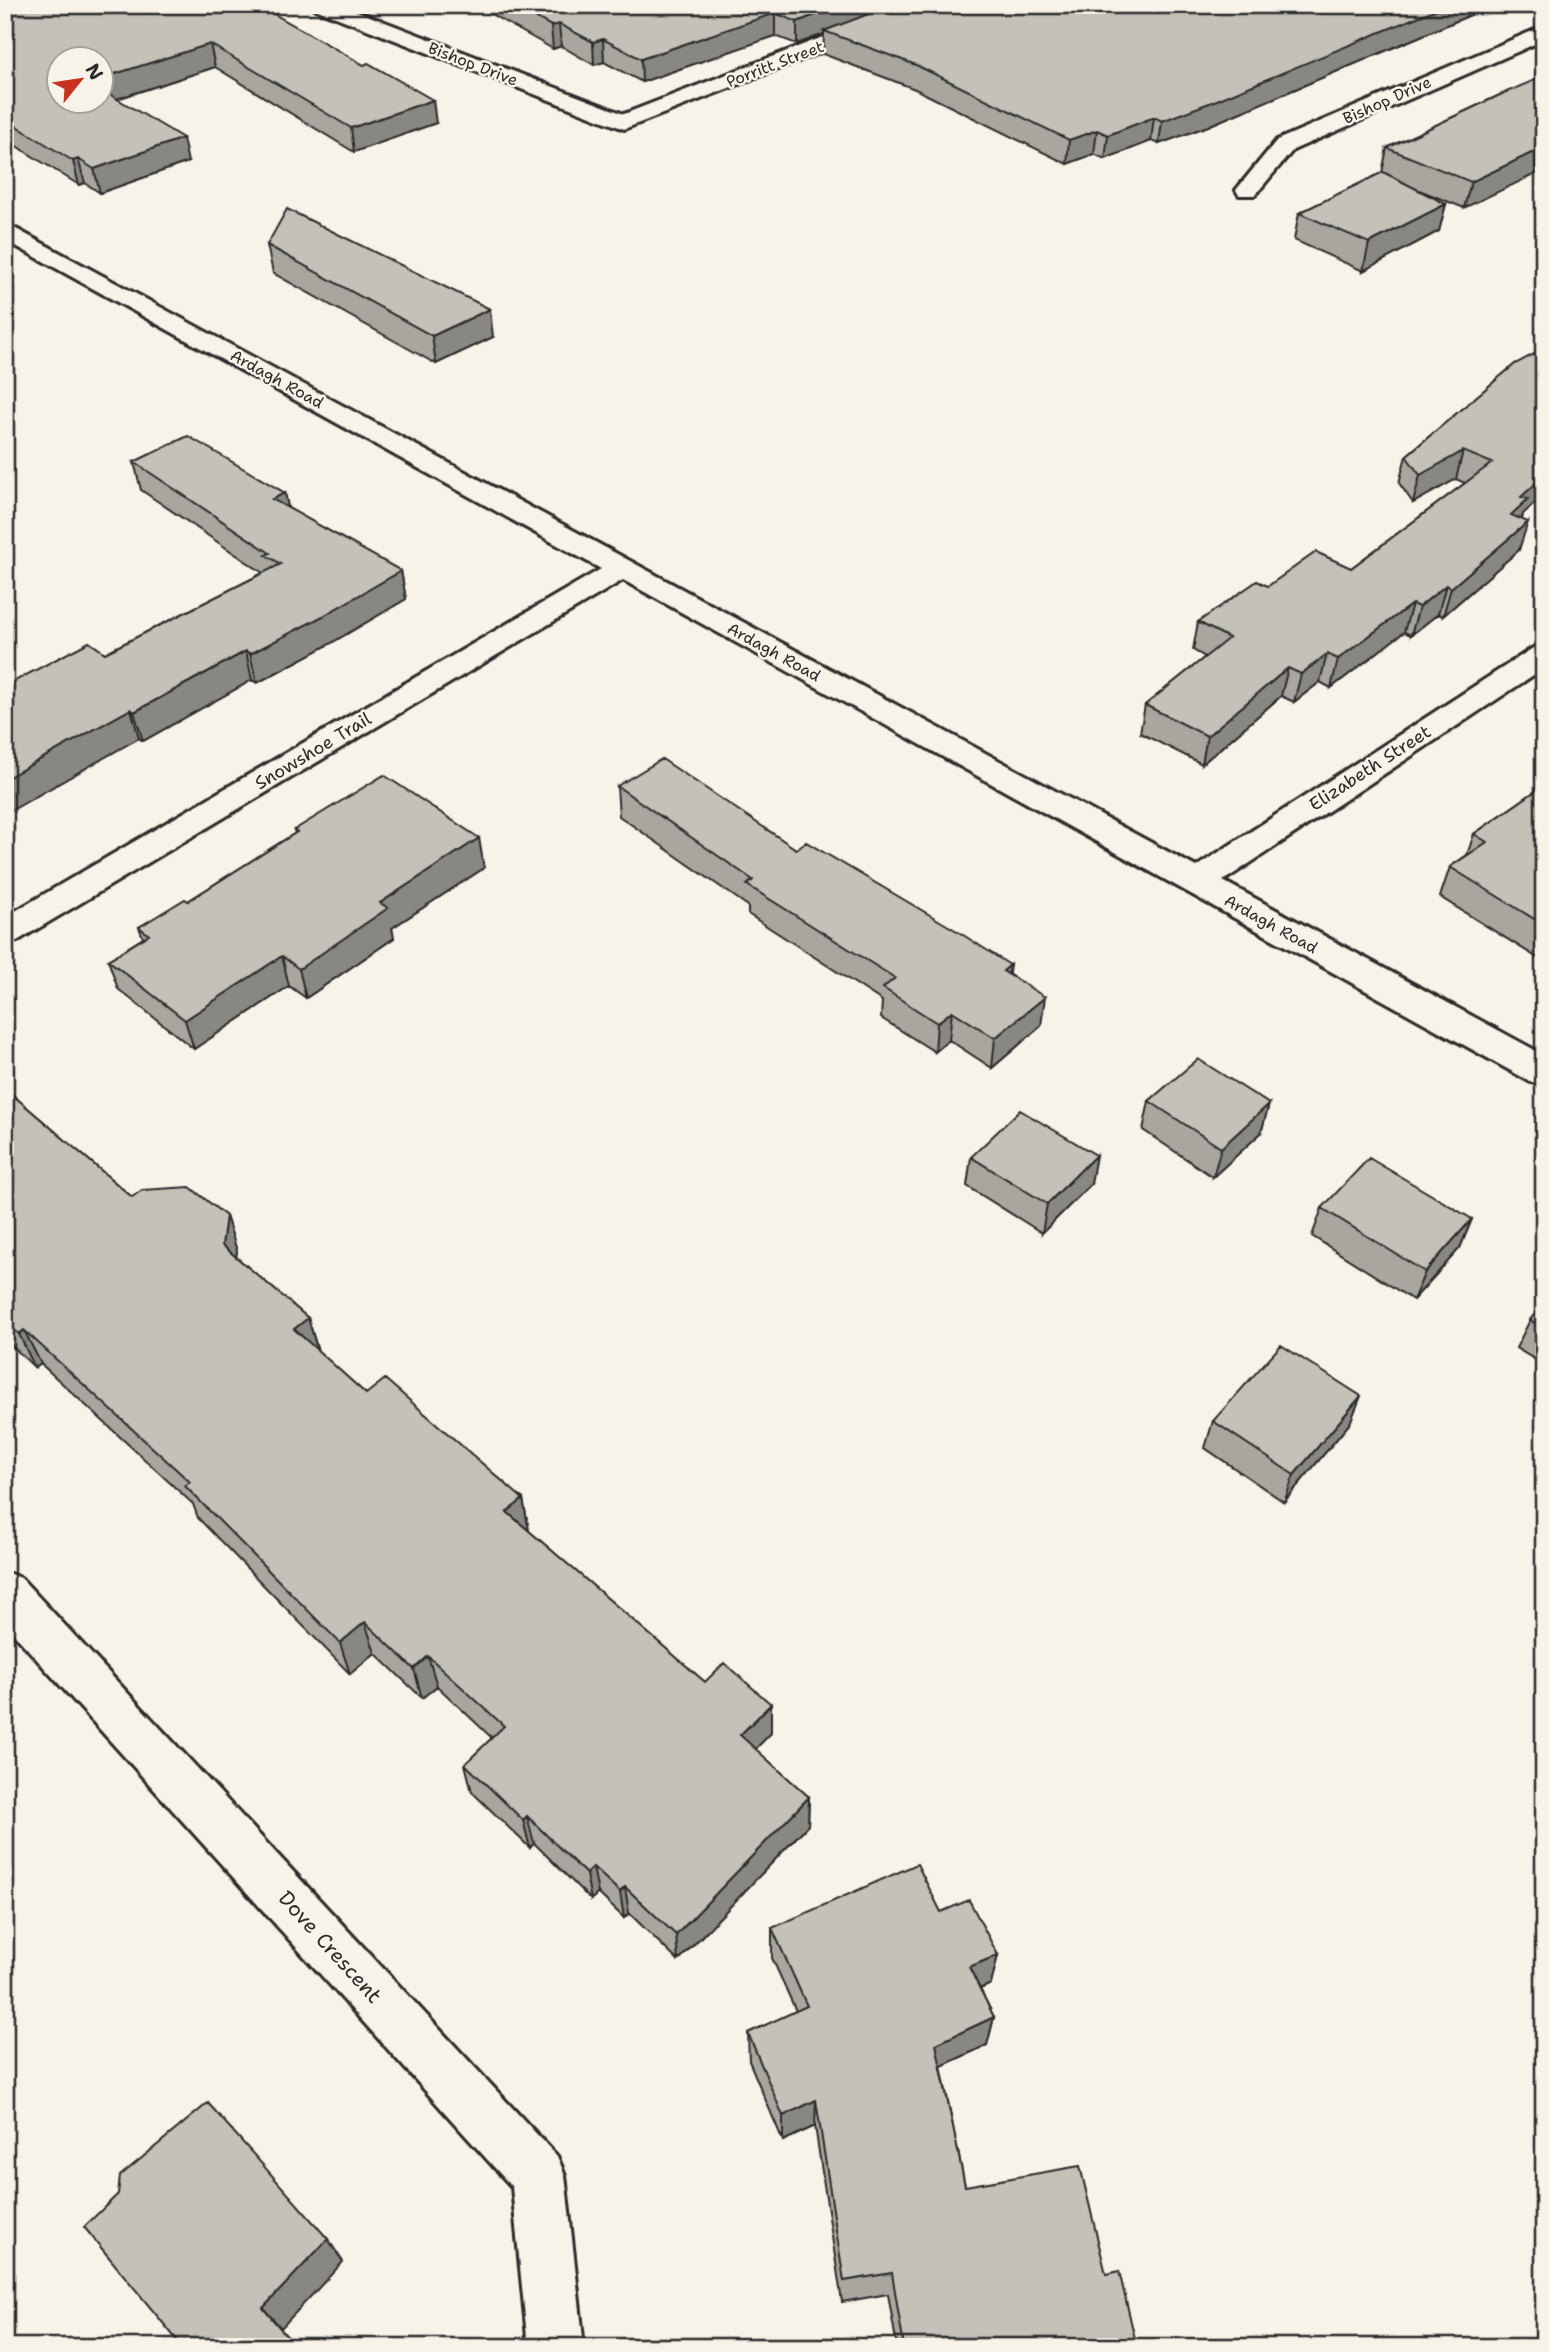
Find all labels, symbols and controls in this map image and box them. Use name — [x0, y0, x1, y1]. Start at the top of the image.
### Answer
street label: Porritt Street — [723, 36, 827, 92]
street label: Bishop Drive — [425, 37, 521, 91]
north arrow — [46, 46, 116, 116]
text: N — [80, 59, 109, 85]
street label: Bishop Drive — [1340, 71, 1434, 129]
street label: Ardagh Road — [227, 345, 327, 413]
street label: Ardagh Road — [724, 618, 824, 686]
street label: Snowshoe Trail — [250, 706, 376, 795]
street label: Elizabeth Street — [1304, 720, 1436, 816]
street label: Ardagh Road — [1221, 890, 1321, 958]
street label: Dove Crescent — [272, 1885, 388, 2009]

